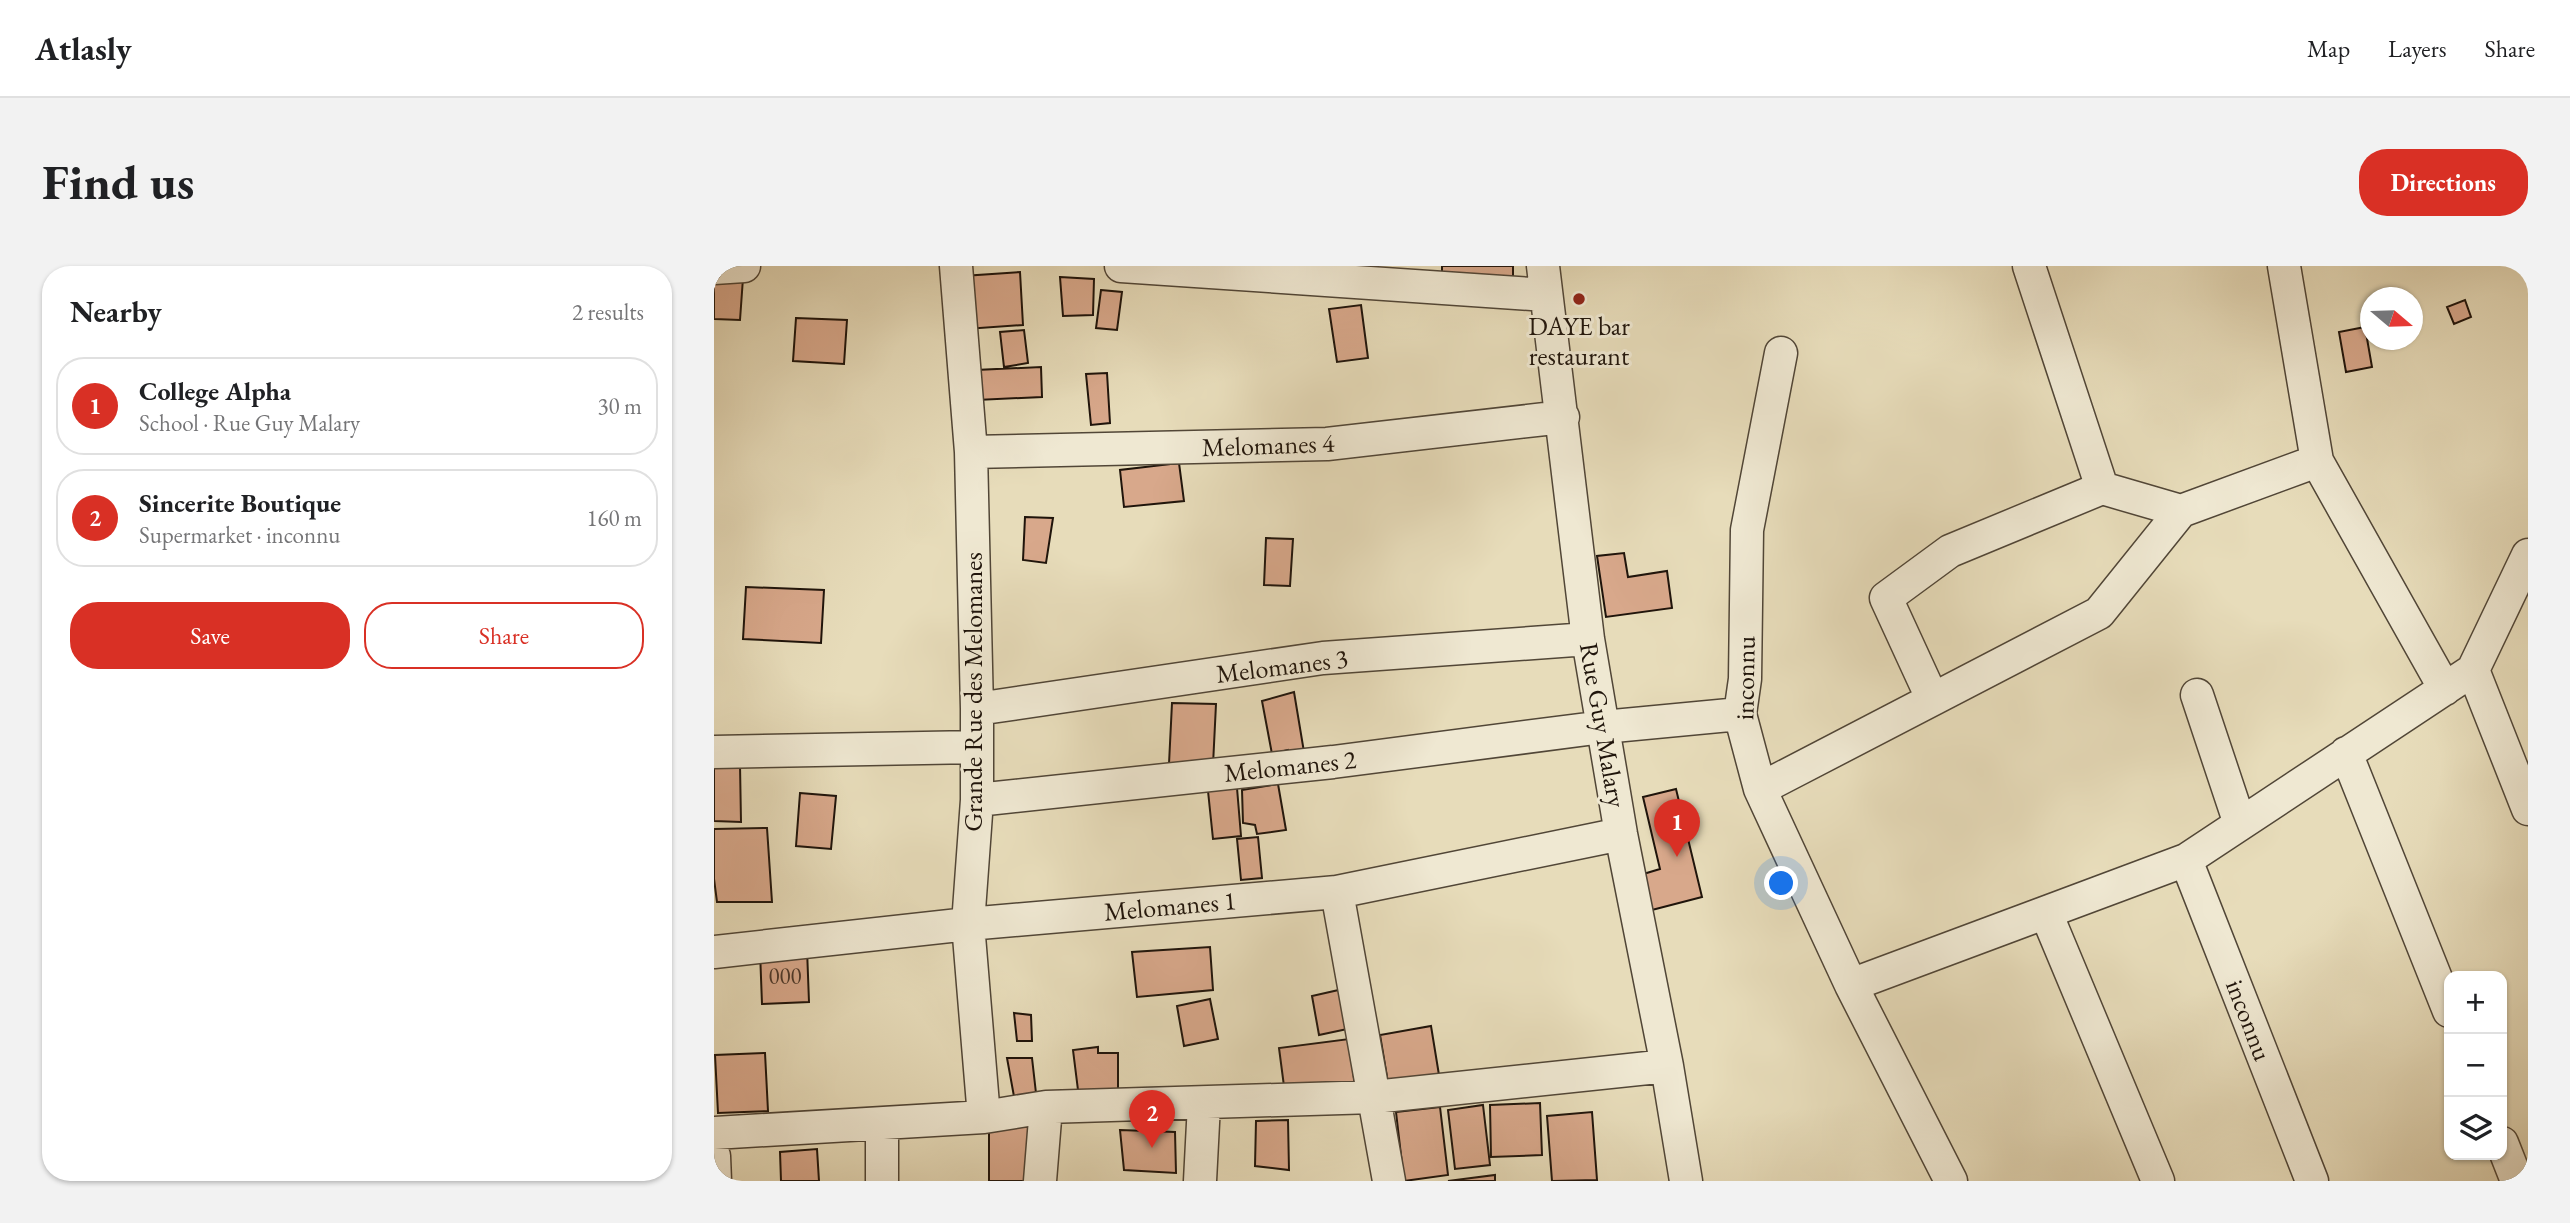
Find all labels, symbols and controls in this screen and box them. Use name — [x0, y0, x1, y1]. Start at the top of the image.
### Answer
text: Atlasly — [35, 27, 132, 70]
text: Map — [2307, 33, 2350, 64]
text: Layers — [2388, 33, 2447, 64]
text: Share — [2485, 33, 2535, 64]
button: Directions — [2359, 149, 2528, 216]
text: Find us — [42, 150, 194, 214]
north arrow — [2360, 287, 2423, 350]
marker: DAYE bar restaurant — [1571, 291, 1587, 307]
text: Nearby — [70, 292, 162, 331]
text: 2 results — [572, 297, 644, 327]
place label: DAYE bar restaurant — [1528, 309, 1630, 373]
text: College Alpha — [139, 374, 291, 408]
text: 1 — [89, 391, 101, 421]
text: 30 m — [597, 391, 642, 421]
text: School · Rue Guy Malary — [139, 408, 360, 438]
street label: Melomanes 4 — [1201, 426, 1335, 464]
text: Sincerite Boutique — [139, 486, 341, 520]
text: 2 — [89, 503, 101, 533]
text: 160 m — [586, 503, 642, 533]
text: Supermarket · inconnu — [139, 520, 340, 550]
street label: Grande Rue des Melomanes — [956, 552, 990, 832]
button: Save — [70, 602, 350, 669]
button: Share — [364, 602, 644, 669]
street label: inconnu — [1727, 635, 1763, 720]
street label: Rue Guy Malary — [1572, 640, 1634, 811]
street label: Melomanes 3 — [1214, 641, 1350, 691]
street label: Melomanes 2 — [1222, 742, 1358, 790]
pin: 1 — [1654, 799, 1700, 857]
your location — [1764, 866, 1798, 900]
street label: Melomanes 1 — [1102, 883, 1238, 929]
house number: 000 — [768, 961, 802, 991]
map controls — [2444, 971, 2507, 1160]
button: + — [2444, 971, 2507, 1034]
street label: inconnu — [2218, 975, 2280, 1066]
button: − — [2444, 1034, 2507, 1097]
pin: 2 — [1129, 1090, 1175, 1148]
button: layers — [2444, 1097, 2507, 1160]

